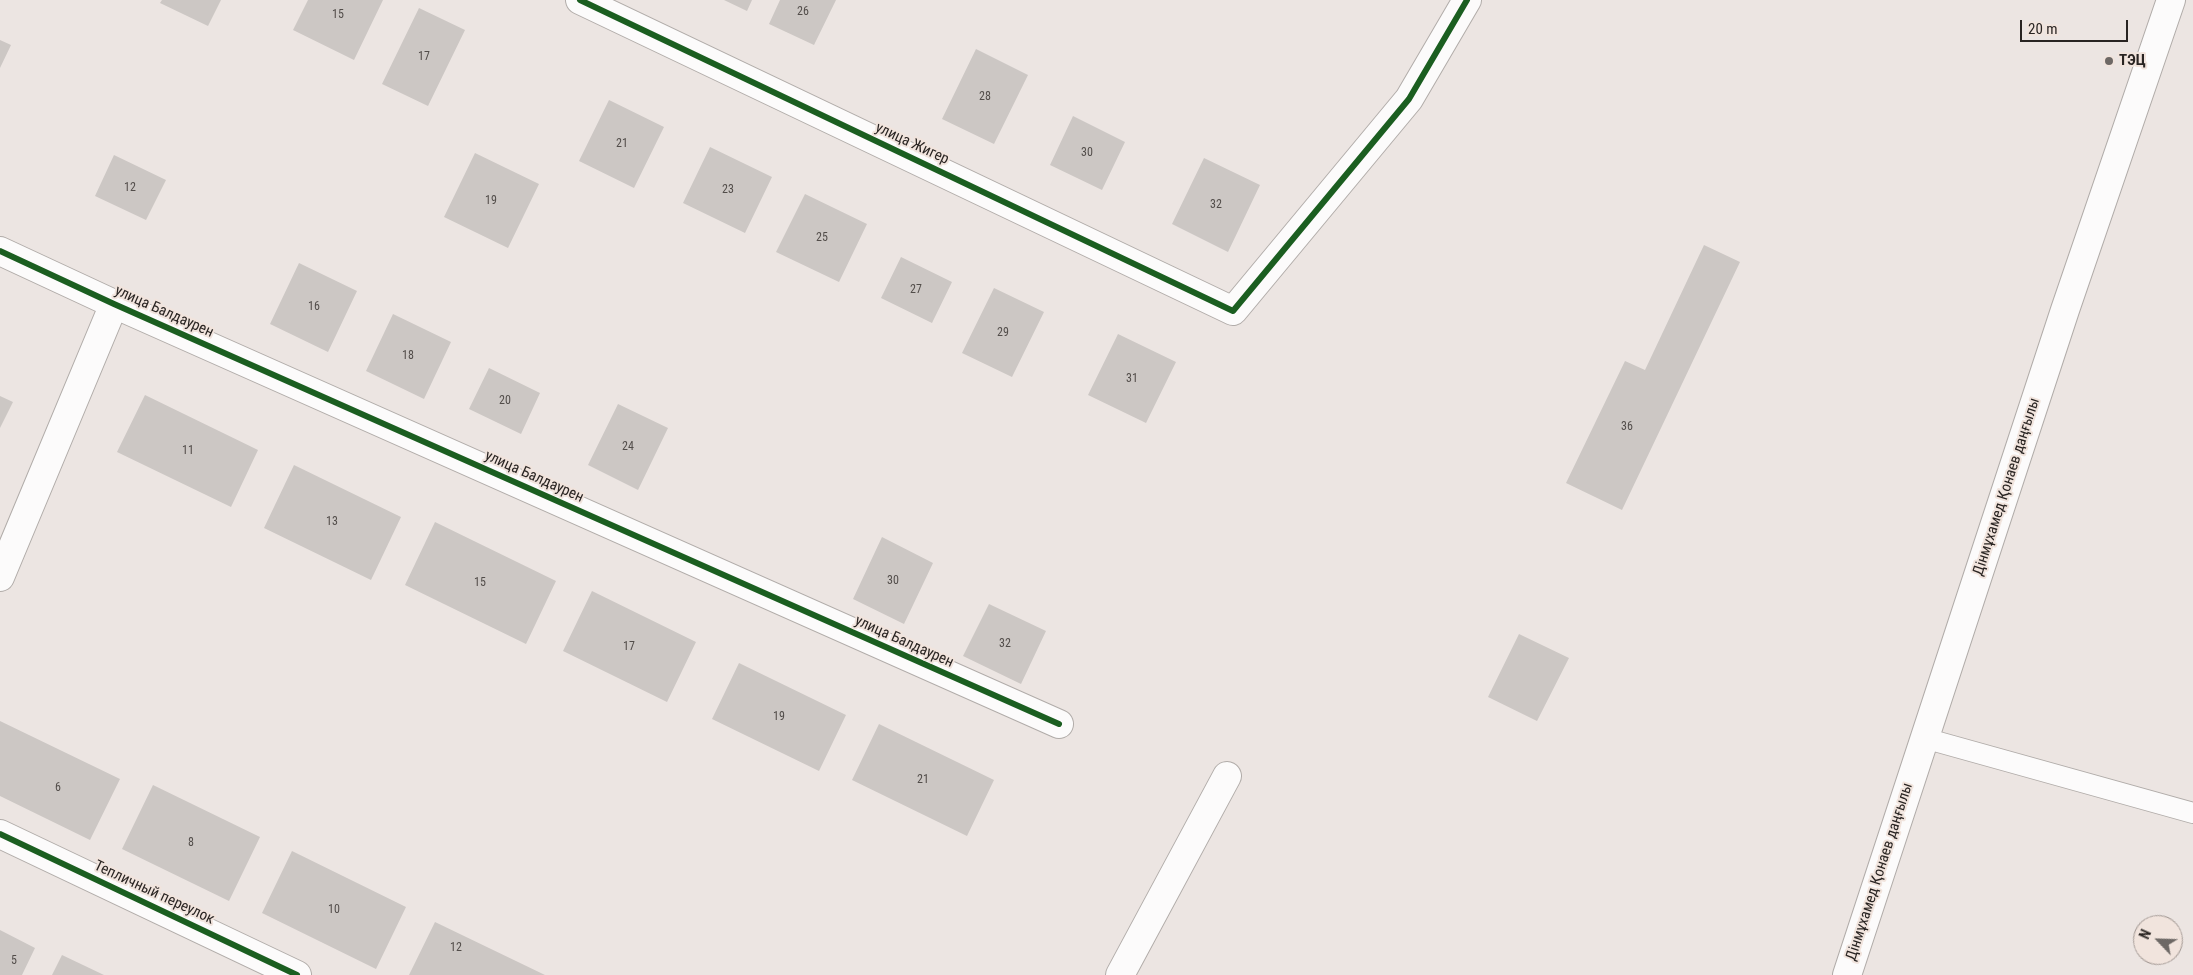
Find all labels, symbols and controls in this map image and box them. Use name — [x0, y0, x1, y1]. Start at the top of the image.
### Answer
house number: 26 — [797, 5, 809, 19]
house number: 15 — [332, 8, 344, 22]
scale bar — [2023, 10, 2130, 42]
text: 20 m — [2028, 20, 2058, 38]
house number: 17 — [418, 50, 430, 64]
place label: ТЭЦ — [2119, 52, 2146, 70]
marker: ТЭЦ — [2103, 55, 2115, 67]
house number: 28 — [979, 90, 991, 104]
street label: улица Жигер — [872, 119, 952, 169]
house number: 21 — [616, 137, 628, 151]
house number: 30 — [1081, 146, 1093, 160]
house number: 12 — [124, 181, 136, 195]
house number: 23 — [722, 183, 734, 197]
house number: 19 — [485, 194, 497, 208]
house number: 32 — [1210, 198, 1222, 212]
house number: 25 — [816, 231, 828, 245]
street label: улица Балдаурен — [112, 282, 216, 342]
house number: 27 — [910, 283, 922, 297]
house number: 16 — [308, 300, 320, 314]
house number: 29 — [997, 326, 1009, 340]
house number: 18 — [402, 349, 414, 363]
house number: 31 — [1126, 372, 1138, 386]
house number: 20 — [499, 394, 511, 408]
street label: Дінмұхамед Қонаев даңғылы — [1970, 396, 2044, 578]
house number: 36 — [1621, 420, 1633, 434]
house number: 24 — [622, 440, 634, 454]
house number: 11 — [182, 444, 194, 458]
street label: улица Балдаурен — [482, 447, 586, 507]
house number: 13 — [326, 515, 338, 529]
house number: 30 — [887, 574, 899, 588]
house number: 15 — [474, 576, 486, 590]
street label: улица Балдаурен — [852, 612, 956, 672]
house number: 32 — [999, 637, 1011, 651]
house number: 17 — [623, 640, 635, 654]
house number: 19 — [773, 710, 785, 724]
house number: 21 — [917, 773, 929, 787]
house number: 6 — [55, 781, 61, 795]
street label: Дінмұхамед Қонаев даңғылы — [1843, 781, 1917, 963]
house number: 8 — [188, 836, 194, 850]
street label: Тепличный переулок — [91, 857, 217, 929]
house number: 10 — [328, 903, 340, 917]
north arrow — [2133, 915, 2183, 965]
text: N — [2136, 927, 2154, 941]
house number: 12 — [450, 941, 462, 955]
house number: 5 — [11, 954, 17, 968]

